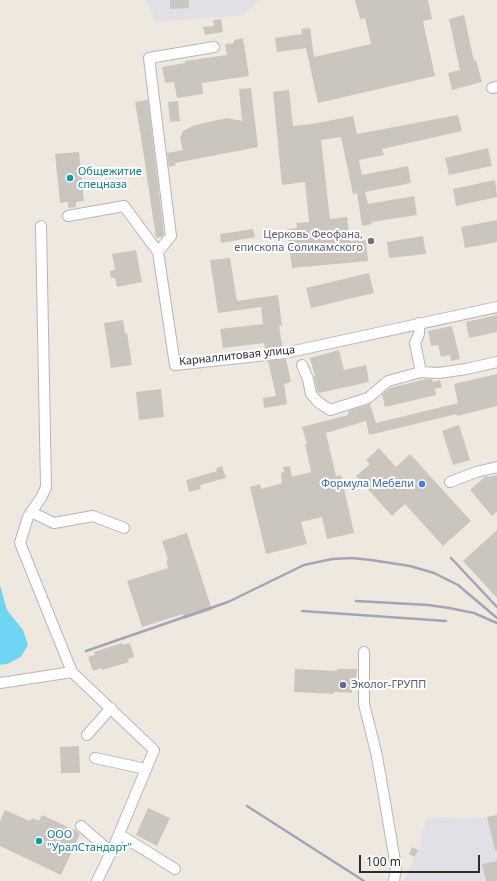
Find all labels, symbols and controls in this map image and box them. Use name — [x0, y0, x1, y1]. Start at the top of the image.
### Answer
place label: Общежитие спецназа — [78, 165, 142, 191]
marker: Общежитие спецназа — [65, 173, 75, 183]
place label: Церковь Феофана, епископа Соликамского — [234, 228, 363, 254]
marker: Церковь Феофана, епископа Соликамского — [366, 236, 376, 246]
street label: Карналлитовая улица — [178, 343, 296, 369]
place label: Формула Мебели — [321, 477, 414, 491]
marker: Формула Мебели — [417, 479, 427, 489]
place label: Эколог-ГРУПП — [351, 678, 426, 692]
marker: Эколог-ГРУПП — [338, 680, 348, 690]
place label: ООО "УралСтандарт" — [47, 828, 132, 854]
marker: ООО "УралСтандарт" — [34, 836, 44, 846]
scale bar — [361, 847, 482, 873]
text: 100 m — [366, 853, 401, 870]

